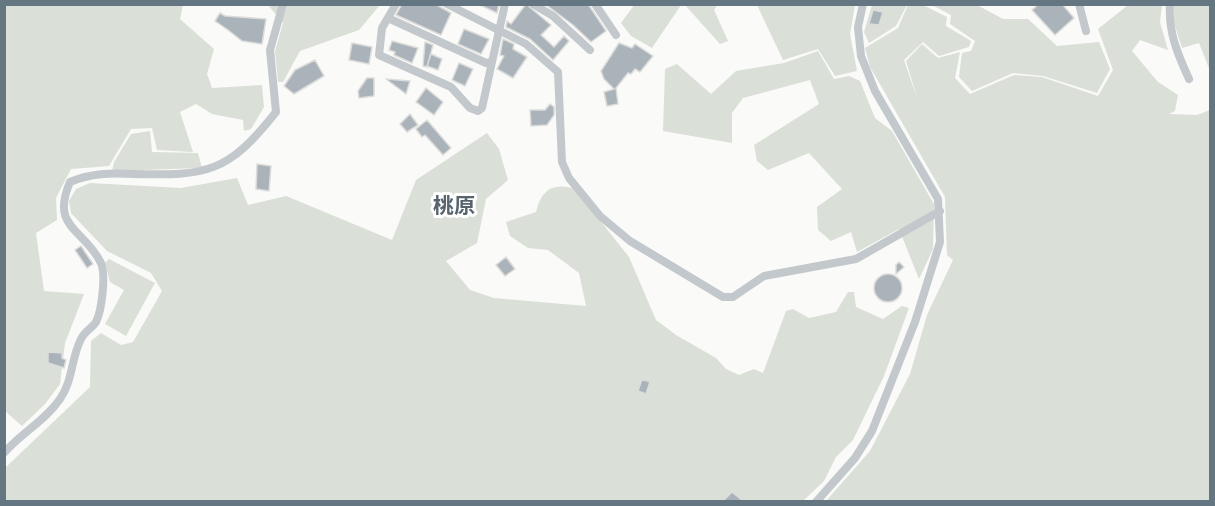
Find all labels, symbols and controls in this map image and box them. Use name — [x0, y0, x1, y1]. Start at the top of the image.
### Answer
district label: 桃原 — [433, 194, 475, 220]

